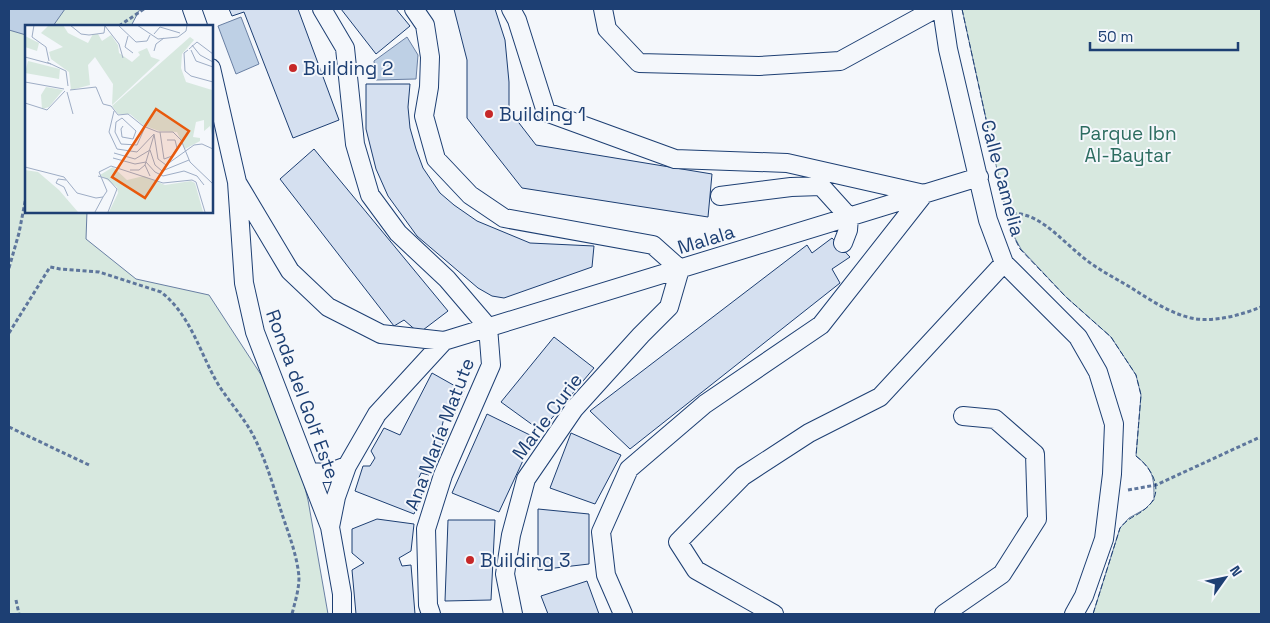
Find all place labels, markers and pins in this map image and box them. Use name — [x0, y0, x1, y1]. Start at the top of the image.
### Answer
place label: Building 2 — [303, 56, 394, 81]
marker: Building 2 — [287, 62, 299, 74]
place label: Building 1 — [499, 102, 586, 127]
marker: Building 1 — [483, 108, 495, 120]
place label: Building 3 — [480, 548, 571, 573]
marker: Building 3 — [464, 554, 476, 566]

